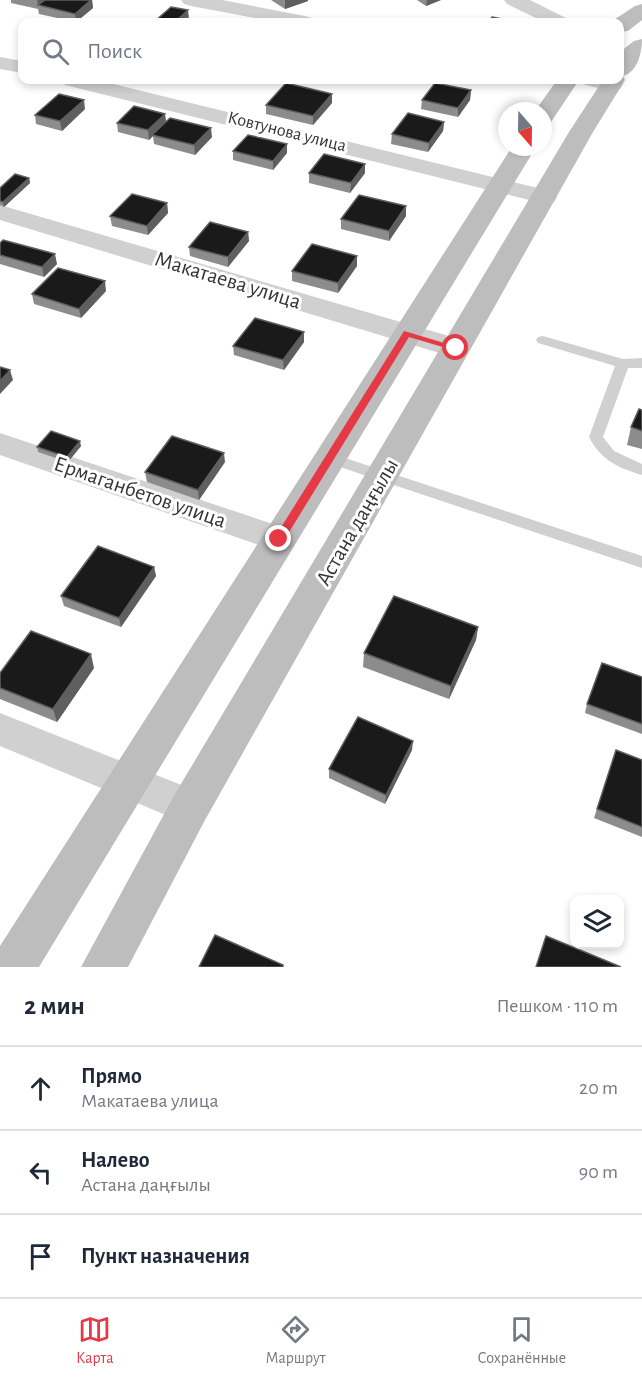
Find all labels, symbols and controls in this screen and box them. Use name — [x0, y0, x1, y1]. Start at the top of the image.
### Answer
search box — [18, 18, 624, 84]
icon: search — [39, 35, 72, 68]
text: Поиск — [87, 40, 142, 62]
north arrow — [498, 102, 552, 156]
street label: Ковтунова улица — [226, 109, 348, 155]
street label: Макатаева улица — [152, 247, 304, 313]
route start — [442, 334, 468, 360]
street label: Ермаганбетов улица — [51, 452, 229, 532]
street label: Астана даңғылы — [312, 455, 402, 589]
route end — [265, 525, 291, 551]
map controls — [570, 895, 624, 949]
button: layers — [570, 895, 624, 949]
text: 2 мин — [24, 993, 85, 1019]
text: Пешком · 110 m — [497, 996, 618, 1016]
text: Прямо — [81, 1065, 142, 1087]
icon: ahead — [24, 1072, 57, 1105]
text: 20 m — [579, 1078, 618, 1098]
text: Макатаева улица — [81, 1091, 219, 1111]
text: Налево — [81, 1149, 150, 1171]
icon: left — [24, 1156, 57, 1189]
text: 90 m — [579, 1162, 618, 1182]
text: Астана даңғылы — [81, 1175, 211, 1195]
icon: arrive — [24, 1240, 57, 1273]
text: Пункт назначения — [81, 1245, 250, 1267]
tab: Карта — [76, 1313, 114, 1368]
tab: Маршрут — [266, 1313, 326, 1368]
tab: Сохранённые — [478, 1313, 566, 1368]

